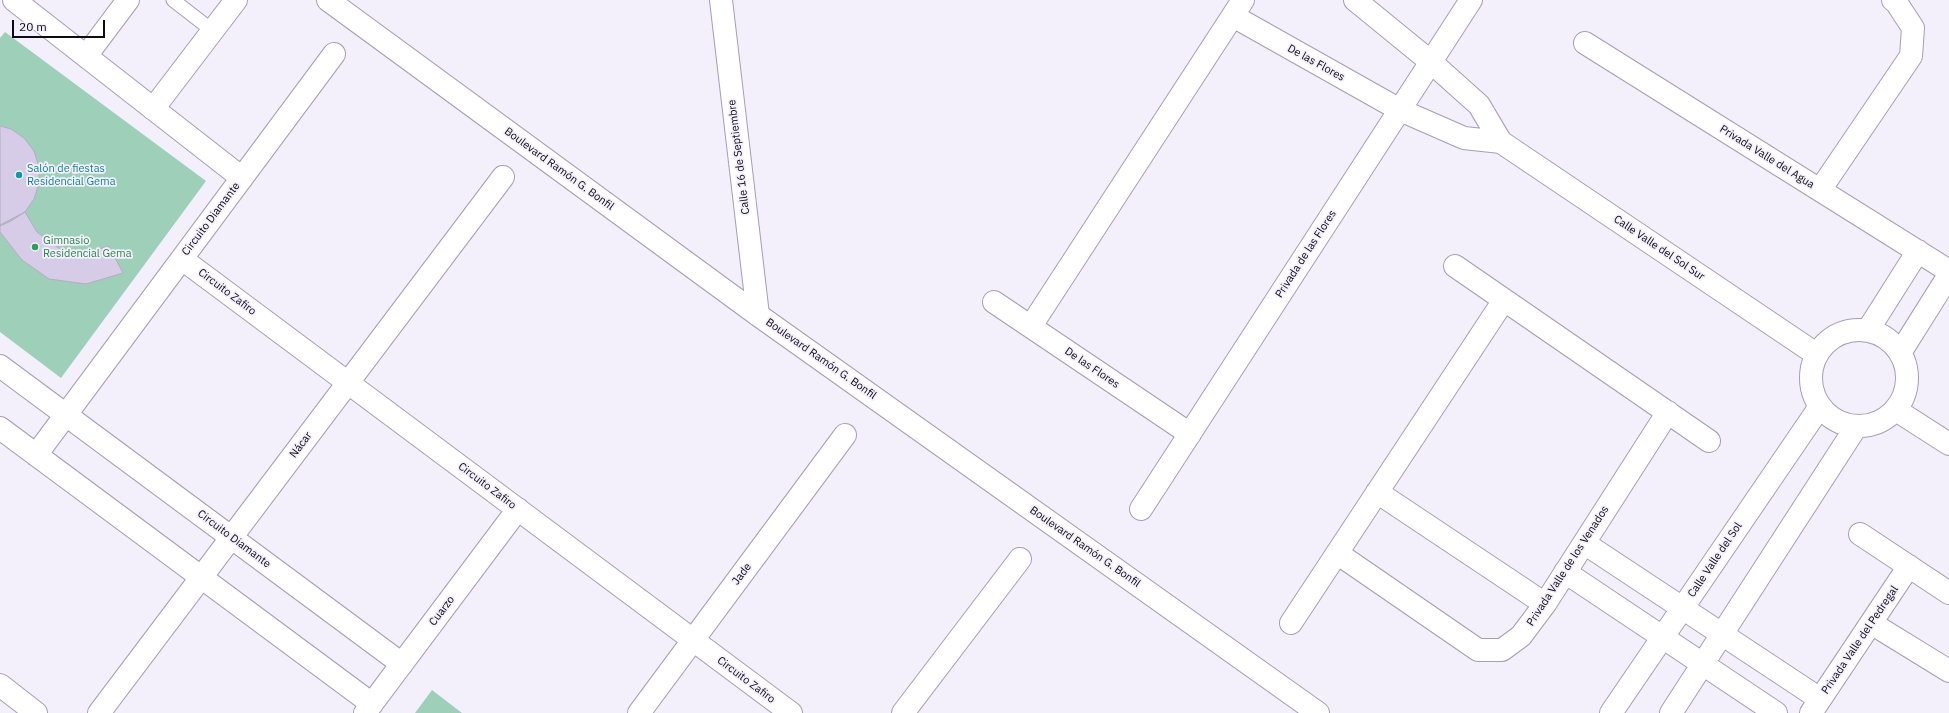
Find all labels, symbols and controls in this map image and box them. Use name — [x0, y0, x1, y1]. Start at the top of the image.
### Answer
scale bar — [14, 12, 107, 38]
text: 20 m — [19, 19, 47, 34]
street label: De las Flores — [1285, 42, 1347, 84]
street label: Calle 16 de Septiembre — [725, 99, 753, 215]
street label: Privada Valle del Agua — [1717, 122, 1817, 192]
street label: Boulevard Ramón G. Bonfil — [502, 125, 616, 213]
place label: Salón de fiestas Residencial Gema — [27, 162, 116, 188]
marker: Salón de fiestas Residencial Gema — [14, 170, 24, 180]
street label: Circuito Diamante — [179, 180, 243, 258]
street label: Privada de las Flores — [1273, 208, 1339, 300]
street label: Calle Valle del Sol Sur — [1611, 213, 1707, 283]
place label: Gimnasio Residencial Gema — [43, 234, 132, 260]
marker: Gimnasio Residencial Gema — [30, 242, 40, 252]
street label: Circuito Zafiro — [195, 266, 259, 318]
street label: Boulevard Ramón G. Bonfil — [763, 316, 879, 402]
street label: De las Flores — [1062, 345, 1122, 391]
street label: Nácar — [287, 429, 315, 461]
street label: Circuito Zafiro — [455, 460, 519, 512]
street label: Privada Valle de los Venados — [1524, 503, 1612, 629]
street label: Boulevard Ramón G. Bonfil — [1027, 504, 1143, 590]
street label: Circuito Diamante — [195, 507, 273, 571]
street label: Calle Valle del Sol — [1685, 520, 1745, 600]
street label: Jade — [730, 560, 754, 588]
street label: Privada Valle del Pedregal — [1819, 583, 1901, 697]
street label: Cuarzo — [426, 593, 458, 629]
street label: Circuito Zafiro — [714, 654, 778, 706]

